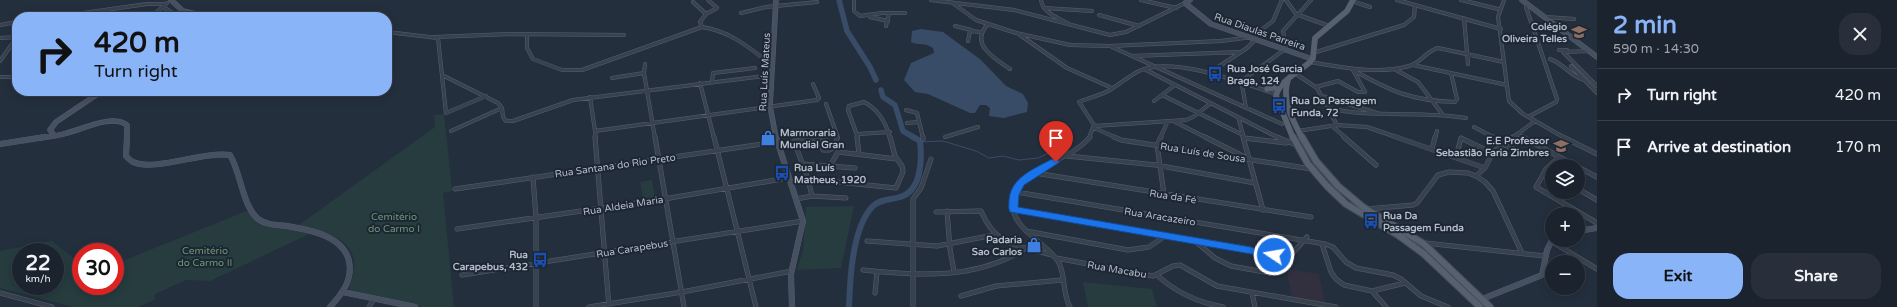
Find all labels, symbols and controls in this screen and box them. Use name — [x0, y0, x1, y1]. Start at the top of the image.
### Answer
street label: Rua Diaulas Parreira — [1212, 11, 1307, 53]
text: 2 min — [1613, 11, 1677, 40]
button: close — [1839, 13, 1881, 55]
place label: Colégio Oliveira Telles — [1502, 21, 1567, 45]
school or university icon: Colégio Oliveira Telles — [1570, 23, 1588, 41]
text: 420 m — [94, 26, 180, 60]
icon: right — [28, 28, 80, 80]
street label: Rua Luís Mateus — [757, 32, 773, 112]
text: 590 m · 14:30 — [1613, 41, 1699, 57]
text: Turn right — [94, 60, 178, 82]
place label: Rua José Garcia Braga, 124 — [1227, 63, 1303, 87]
bus stop icon: Rua José Garcia Braga, 124 — [1206, 65, 1224, 83]
icon: right — [1613, 84, 1635, 106]
text: Turn right — [1647, 86, 1717, 104]
text: 420 m — [1835, 86, 1881, 104]
place label: Rua Da Passagem Funda, 72 — [1291, 95, 1377, 119]
bus stop icon: Rua Da Passagem Funda, 72 — [1270, 97, 1288, 115]
pin — [1039, 121, 1073, 162]
place label: Marmoraria Mundial Gran — [780, 127, 844, 151]
icon: arrive — [1045, 127, 1067, 149]
shop icon: Marmoraria Mundial Gran — [759, 129, 777, 147]
place label: E.E Professor Sebastião Faria Zimbres — [1436, 135, 1549, 159]
icon: arrive — [1613, 136, 1635, 158]
school or university icon: E.E Professor Sebastião Faria Zimbres — [1552, 137, 1570, 155]
text: Arrive at destination — [1647, 138, 1791, 156]
text: 170 m — [1835, 138, 1881, 156]
street label: Rua Luís de Sousa — [1159, 140, 1246, 166]
street label: Rua Santana do Rio Preto — [554, 152, 676, 180]
map controls — [1545, 159, 1585, 295]
button: layers — [1545, 159, 1585, 199]
place label: Rua Luís Matheus, 1920 — [794, 162, 867, 186]
bus stop icon: Rua Luís Matheus, 1920 — [773, 164, 791, 182]
street label: Rua da Fé — [1149, 187, 1197, 207]
street label: Rua Aldeia Maria — [582, 194, 664, 218]
street label: Rua Aracazeiro — [1123, 205, 1196, 229]
button: + — [1545, 207, 1585, 247]
place label: Rua Da Passagem Funda — [1383, 210, 1464, 234]
park label: Cemitério do Carmo I — [368, 211, 420, 235]
bus stop icon: Rua Da Passagem Funda — [1362, 212, 1380, 230]
place label: Padaria Sao Carlos — [972, 234, 1022, 258]
position arrow — [1253, 234, 1295, 276]
shop icon: Padaria Sao Carlos — [1025, 236, 1043, 254]
street label: Rua Carapebus — [595, 237, 669, 261]
speed limit sign: 30 — [72, 243, 124, 295]
park label: Cemitério do Carmo II — [178, 245, 232, 269]
place label: Rua Carapebus, 432 — [453, 249, 528, 273]
bus stop icon: Rua Carapebus, 432 — [531, 251, 549, 269]
text: 22 — [25, 252, 51, 276]
button: Exit — [1613, 253, 1743, 299]
button: Share — [1751, 253, 1881, 299]
button: − — [1545, 255, 1585, 295]
street label: Rua Macabu — [1086, 259, 1147, 281]
text: km/h — [25, 273, 51, 285]

